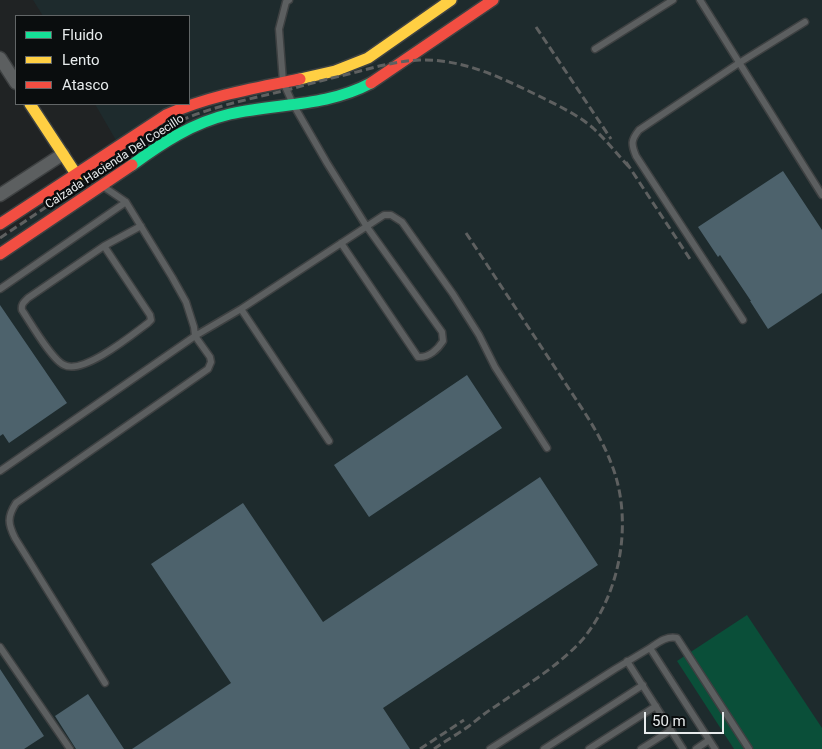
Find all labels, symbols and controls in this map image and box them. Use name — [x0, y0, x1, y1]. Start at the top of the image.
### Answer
legend — [15, 15, 190, 105]
text: Fluido — [62, 26, 103, 44]
text: Lento — [62, 51, 100, 69]
text: Atasco — [62, 76, 109, 94]
street label: Calzada Hacienda Del Coecillo — [43, 112, 187, 212]
scale bar — [647, 702, 727, 734]
text: 50 m — [652, 712, 686, 730]

